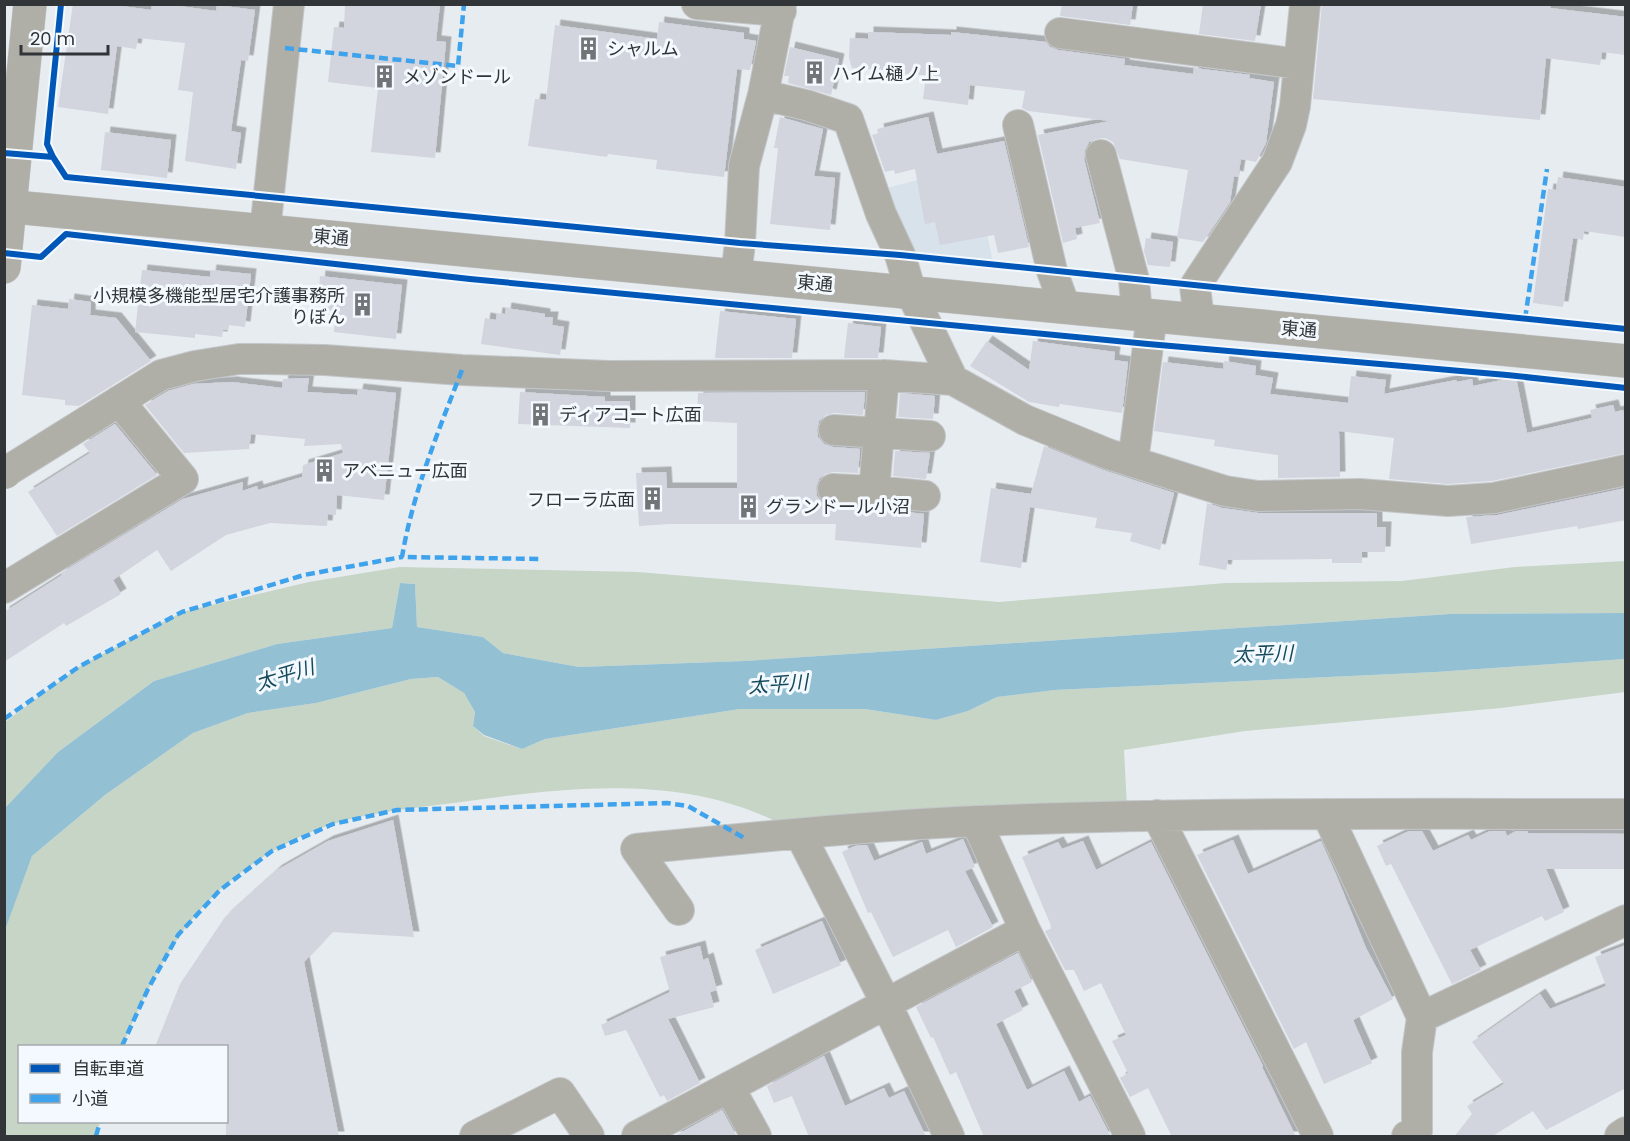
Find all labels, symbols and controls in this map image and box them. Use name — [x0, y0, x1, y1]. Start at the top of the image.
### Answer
scale bar — [21, 18, 108, 56]
text: 20 m — [30, 26, 75, 51]
building icon: シャルム — [576, 35, 602, 61]
place label: シャルム — [607, 36, 679, 61]
building icon: ハイム樋ノ上 — [801, 60, 827, 86]
place label: ハイム樋ノ上 — [832, 61, 939, 86]
building icon: メゾンドール — [372, 63, 398, 89]
place label: メゾンドール — [403, 64, 511, 89]
street label: 東通 — [312, 223, 350, 251]
street label: 東通 — [796, 269, 834, 297]
place label: 小規模多機能型居宅介護事務所 りぼん — [93, 283, 345, 329]
building icon: 小規模多機能型居宅介護事務所 りぼん — [350, 292, 376, 318]
street label: 東通 — [1280, 315, 1318, 343]
building icon: ディアコート広面 — [528, 401, 554, 427]
place label: ディアコート広面 — [559, 402, 702, 427]
building icon: アベニュー広面 — [311, 457, 337, 483]
place label: アベニュー広面 — [342, 458, 468, 483]
building icon: フローラ広面 — [640, 486, 666, 512]
place label: フローラ広面 — [527, 487, 635, 512]
building icon: グランドール小沼 — [735, 493, 761, 519]
place label: グランドール小沼 — [766, 494, 910, 519]
water label: 太平川 — [1233, 639, 1295, 669]
water label: 太平川 — [252, 652, 320, 697]
water label: 太平川 — [747, 668, 811, 700]
legend — [18, 1045, 228, 1123]
text: 自転車道 — [72, 1056, 144, 1081]
text: 小道 — [72, 1086, 108, 1111]

